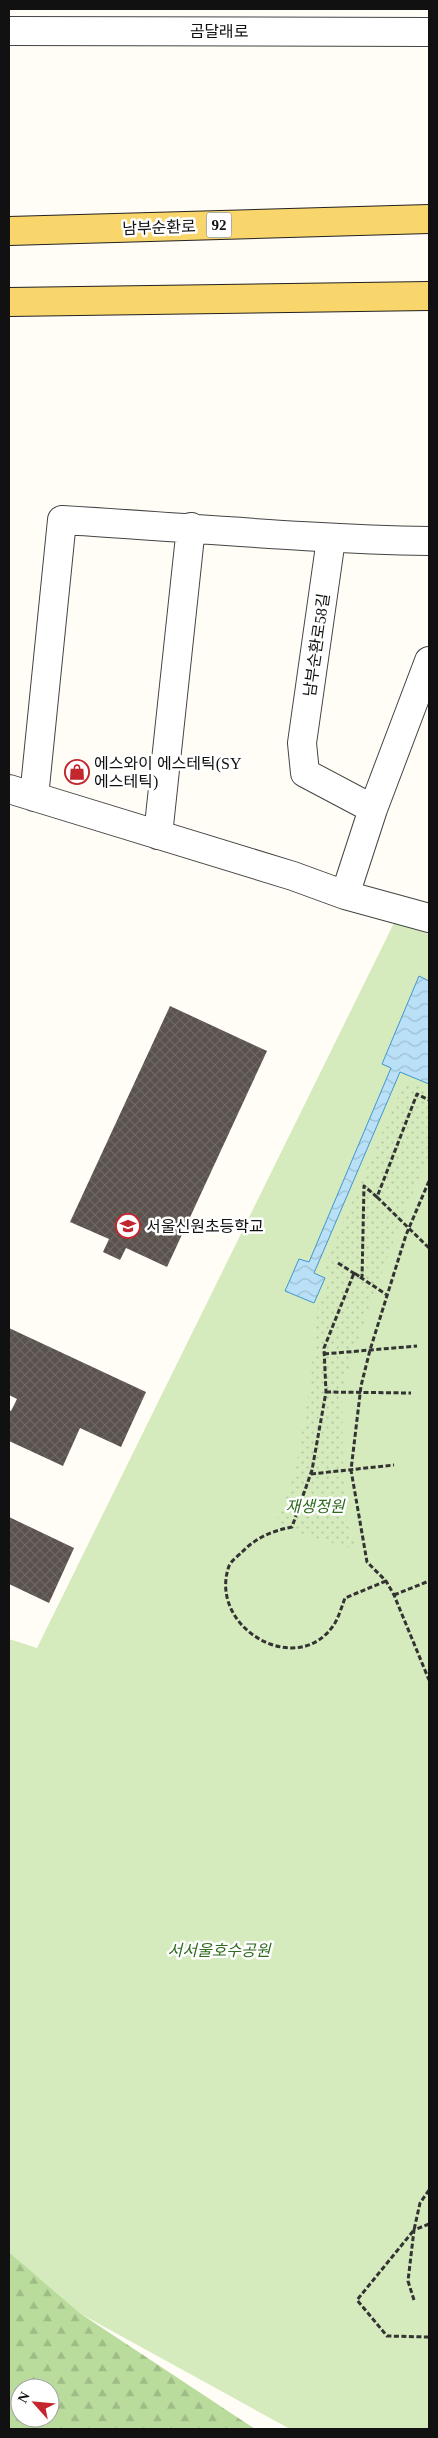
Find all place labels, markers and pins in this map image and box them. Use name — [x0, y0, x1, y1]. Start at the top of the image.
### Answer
place label: 에스와이 에스테틱(SY 에스테틱) — [94, 755, 242, 791]
shop icon: 에스와이 에스테틱(SY 에스테틱) — [64, 759, 90, 785]
school or university icon: 서울신원초등학교 — [115, 1213, 141, 1239]
place label: 서울신원초등학교 — [146, 1218, 264, 1235]

